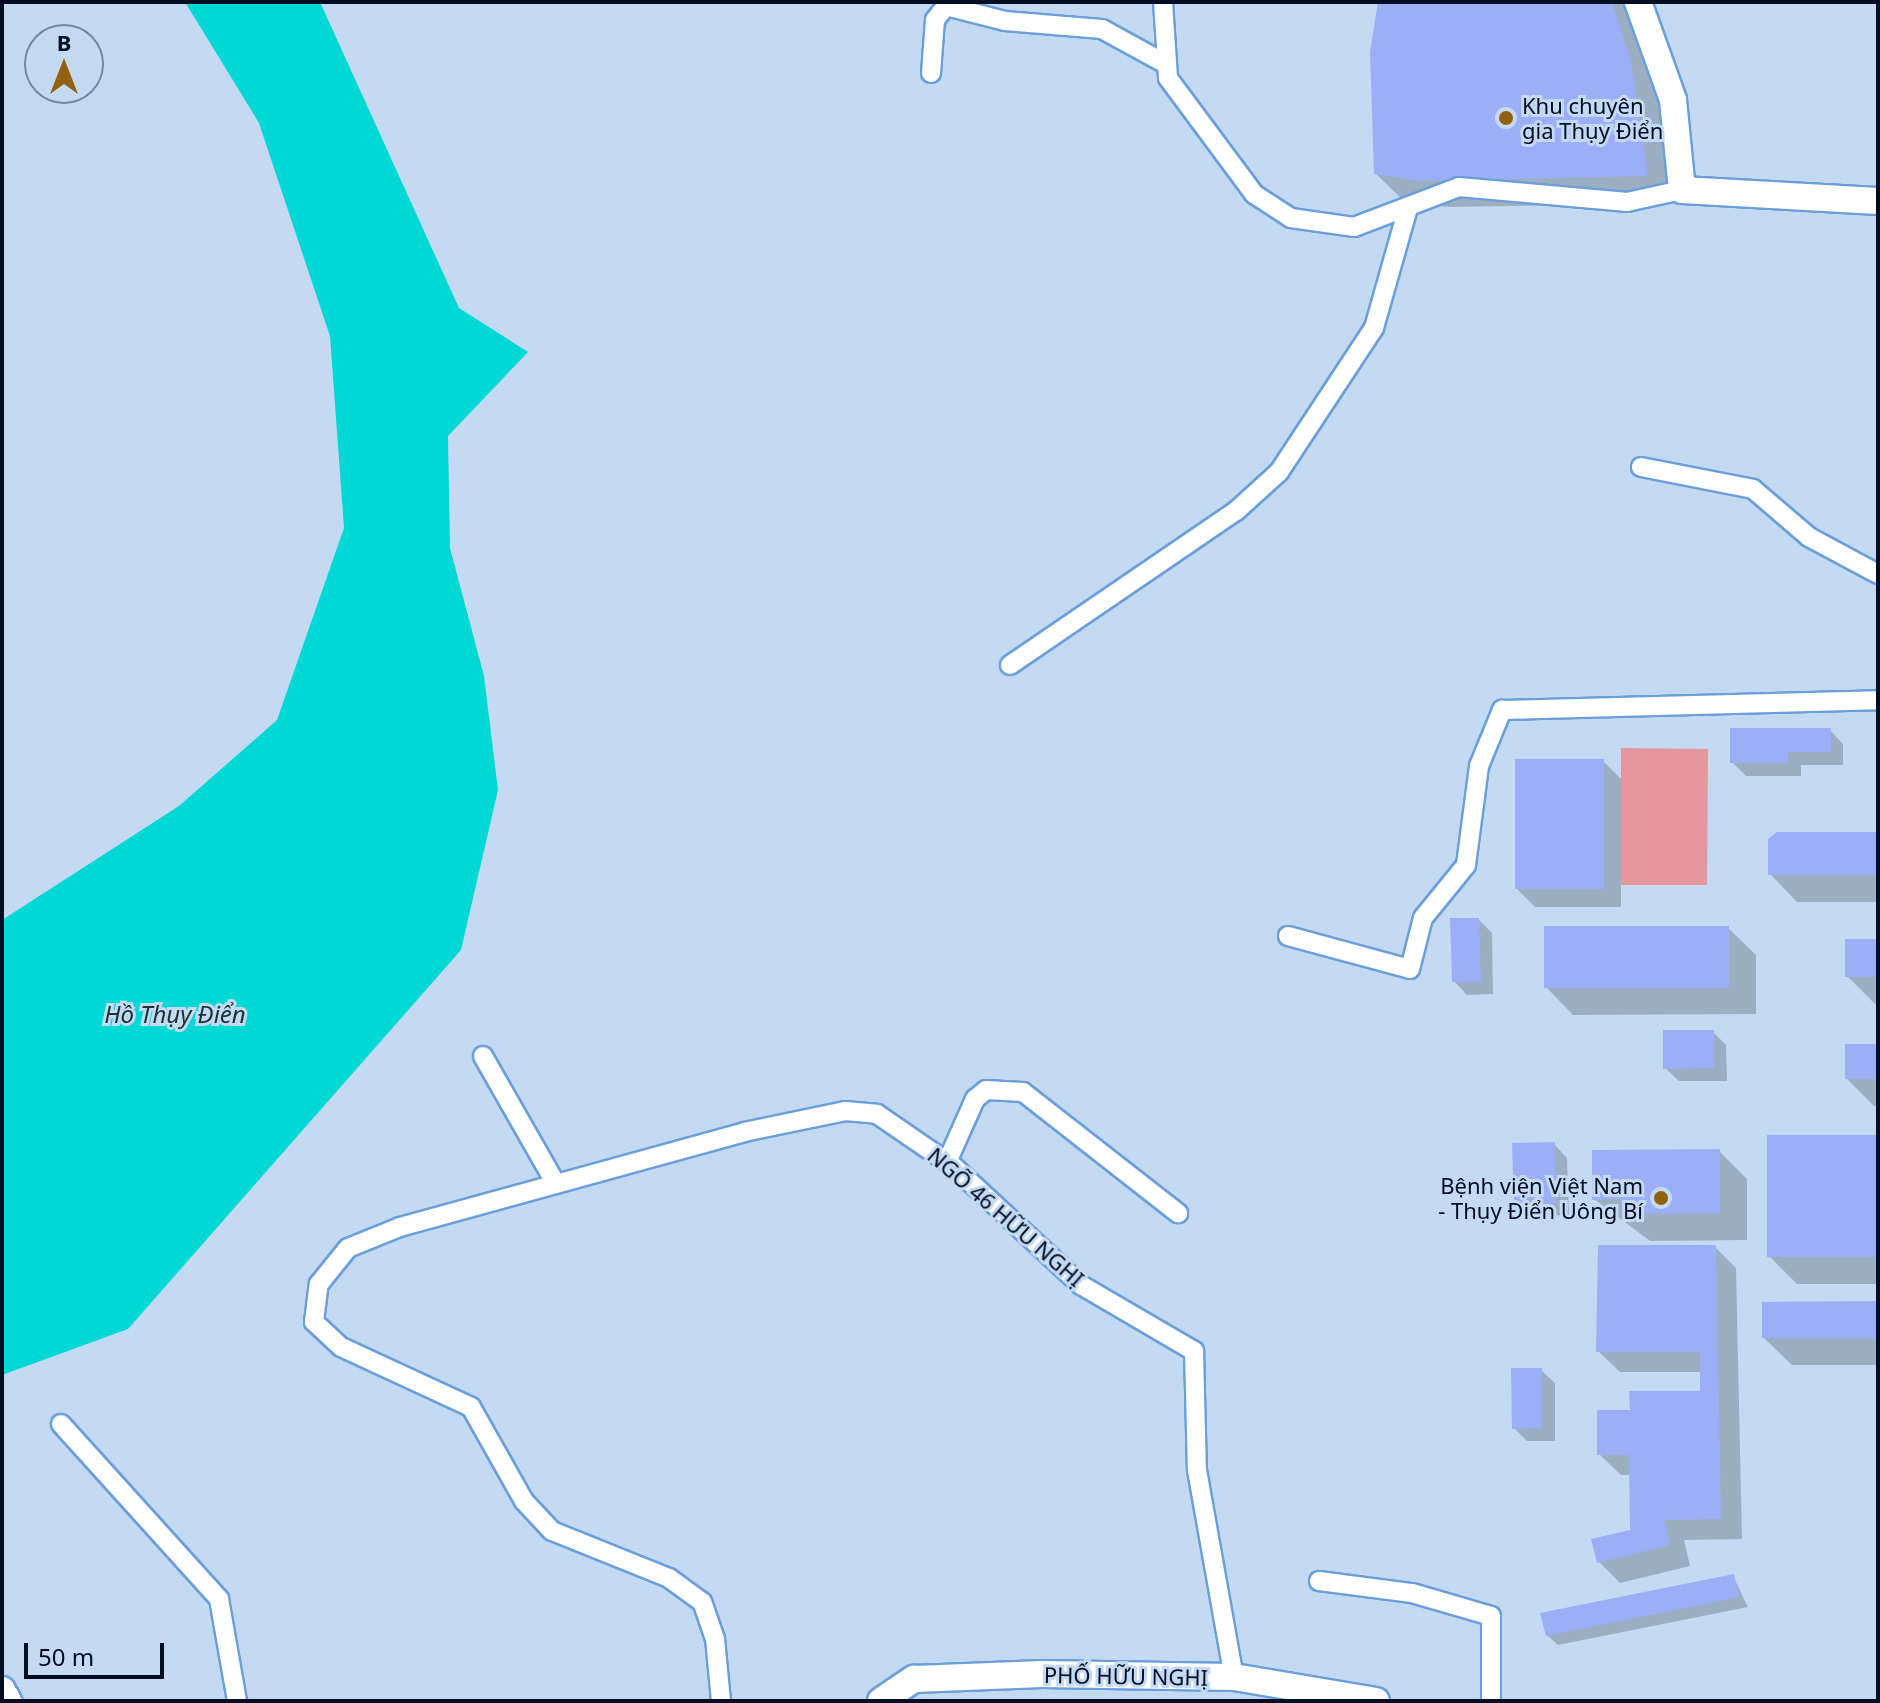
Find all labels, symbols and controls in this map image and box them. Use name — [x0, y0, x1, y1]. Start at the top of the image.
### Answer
north arrow — [24, 24, 104, 104]
text: B — [57, 27, 71, 57]
place label: Khu chuyên gia Thụy Điển — [1522, 92, 1663, 144]
marker: Khu chuyên gia Thụy Điển — [1497, 109, 1515, 127]
water label: Hồ Thụy Điển — [104, 1000, 246, 1028]
street label: NGÕ 46 HỮU NGHỊ — [923, 1142, 1089, 1292]
place label: Bệnh viện Việt Nam - Thụy Điển Uông Bí — [1438, 1172, 1643, 1224]
marker: Bệnh viện Việt Nam - Thụy Điển Uông Bí — [1650, 1187, 1672, 1209]
scale bar — [28, 1627, 168, 1677]
text: 50 m — [38, 1640, 94, 1673]
street label: PHỐ HỮU NGHỊ — [1044, 1661, 1208, 1691]

